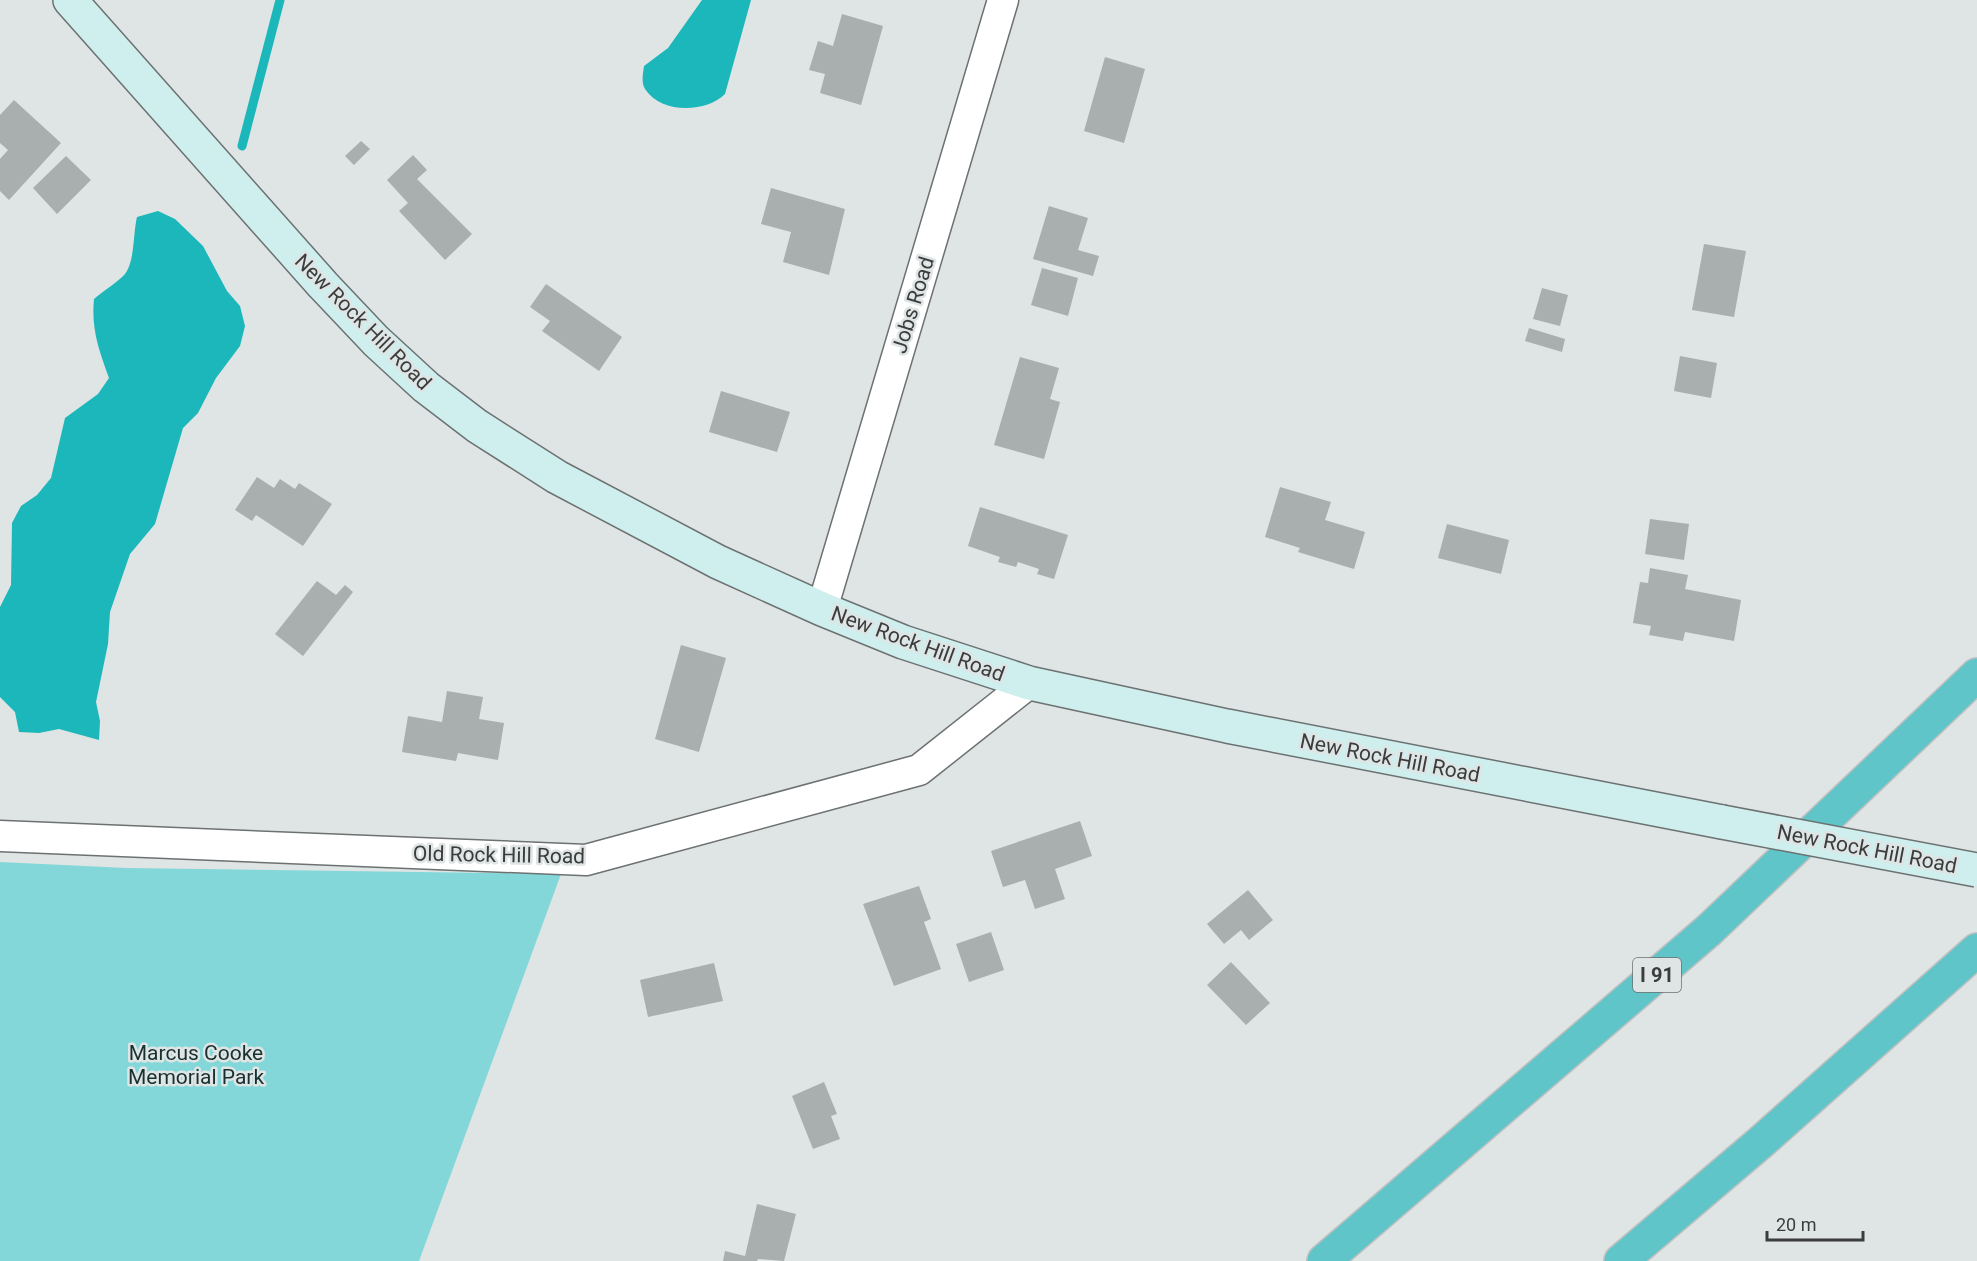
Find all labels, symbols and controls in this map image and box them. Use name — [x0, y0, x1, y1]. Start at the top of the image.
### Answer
street label: New Rock Hill Road — [290, 249, 436, 395]
street label: Jobs Road — [887, 254, 939, 356]
street label: New Rock Hill Road — [828, 602, 1008, 686]
street label: New Rock Hill Road — [1298, 729, 1482, 787]
street label: New Rock Hill Road — [1775, 820, 1959, 878]
street label: Old Rock Hill Road — [413, 842, 585, 868]
road number: I 91 — [1633, 958, 1681, 992]
park label: Marcus Cooke Memorial Park — [128, 1041, 264, 1089]
scale bar — [1767, 1204, 1863, 1242]
text: 20 m — [1776, 1214, 1816, 1235]

